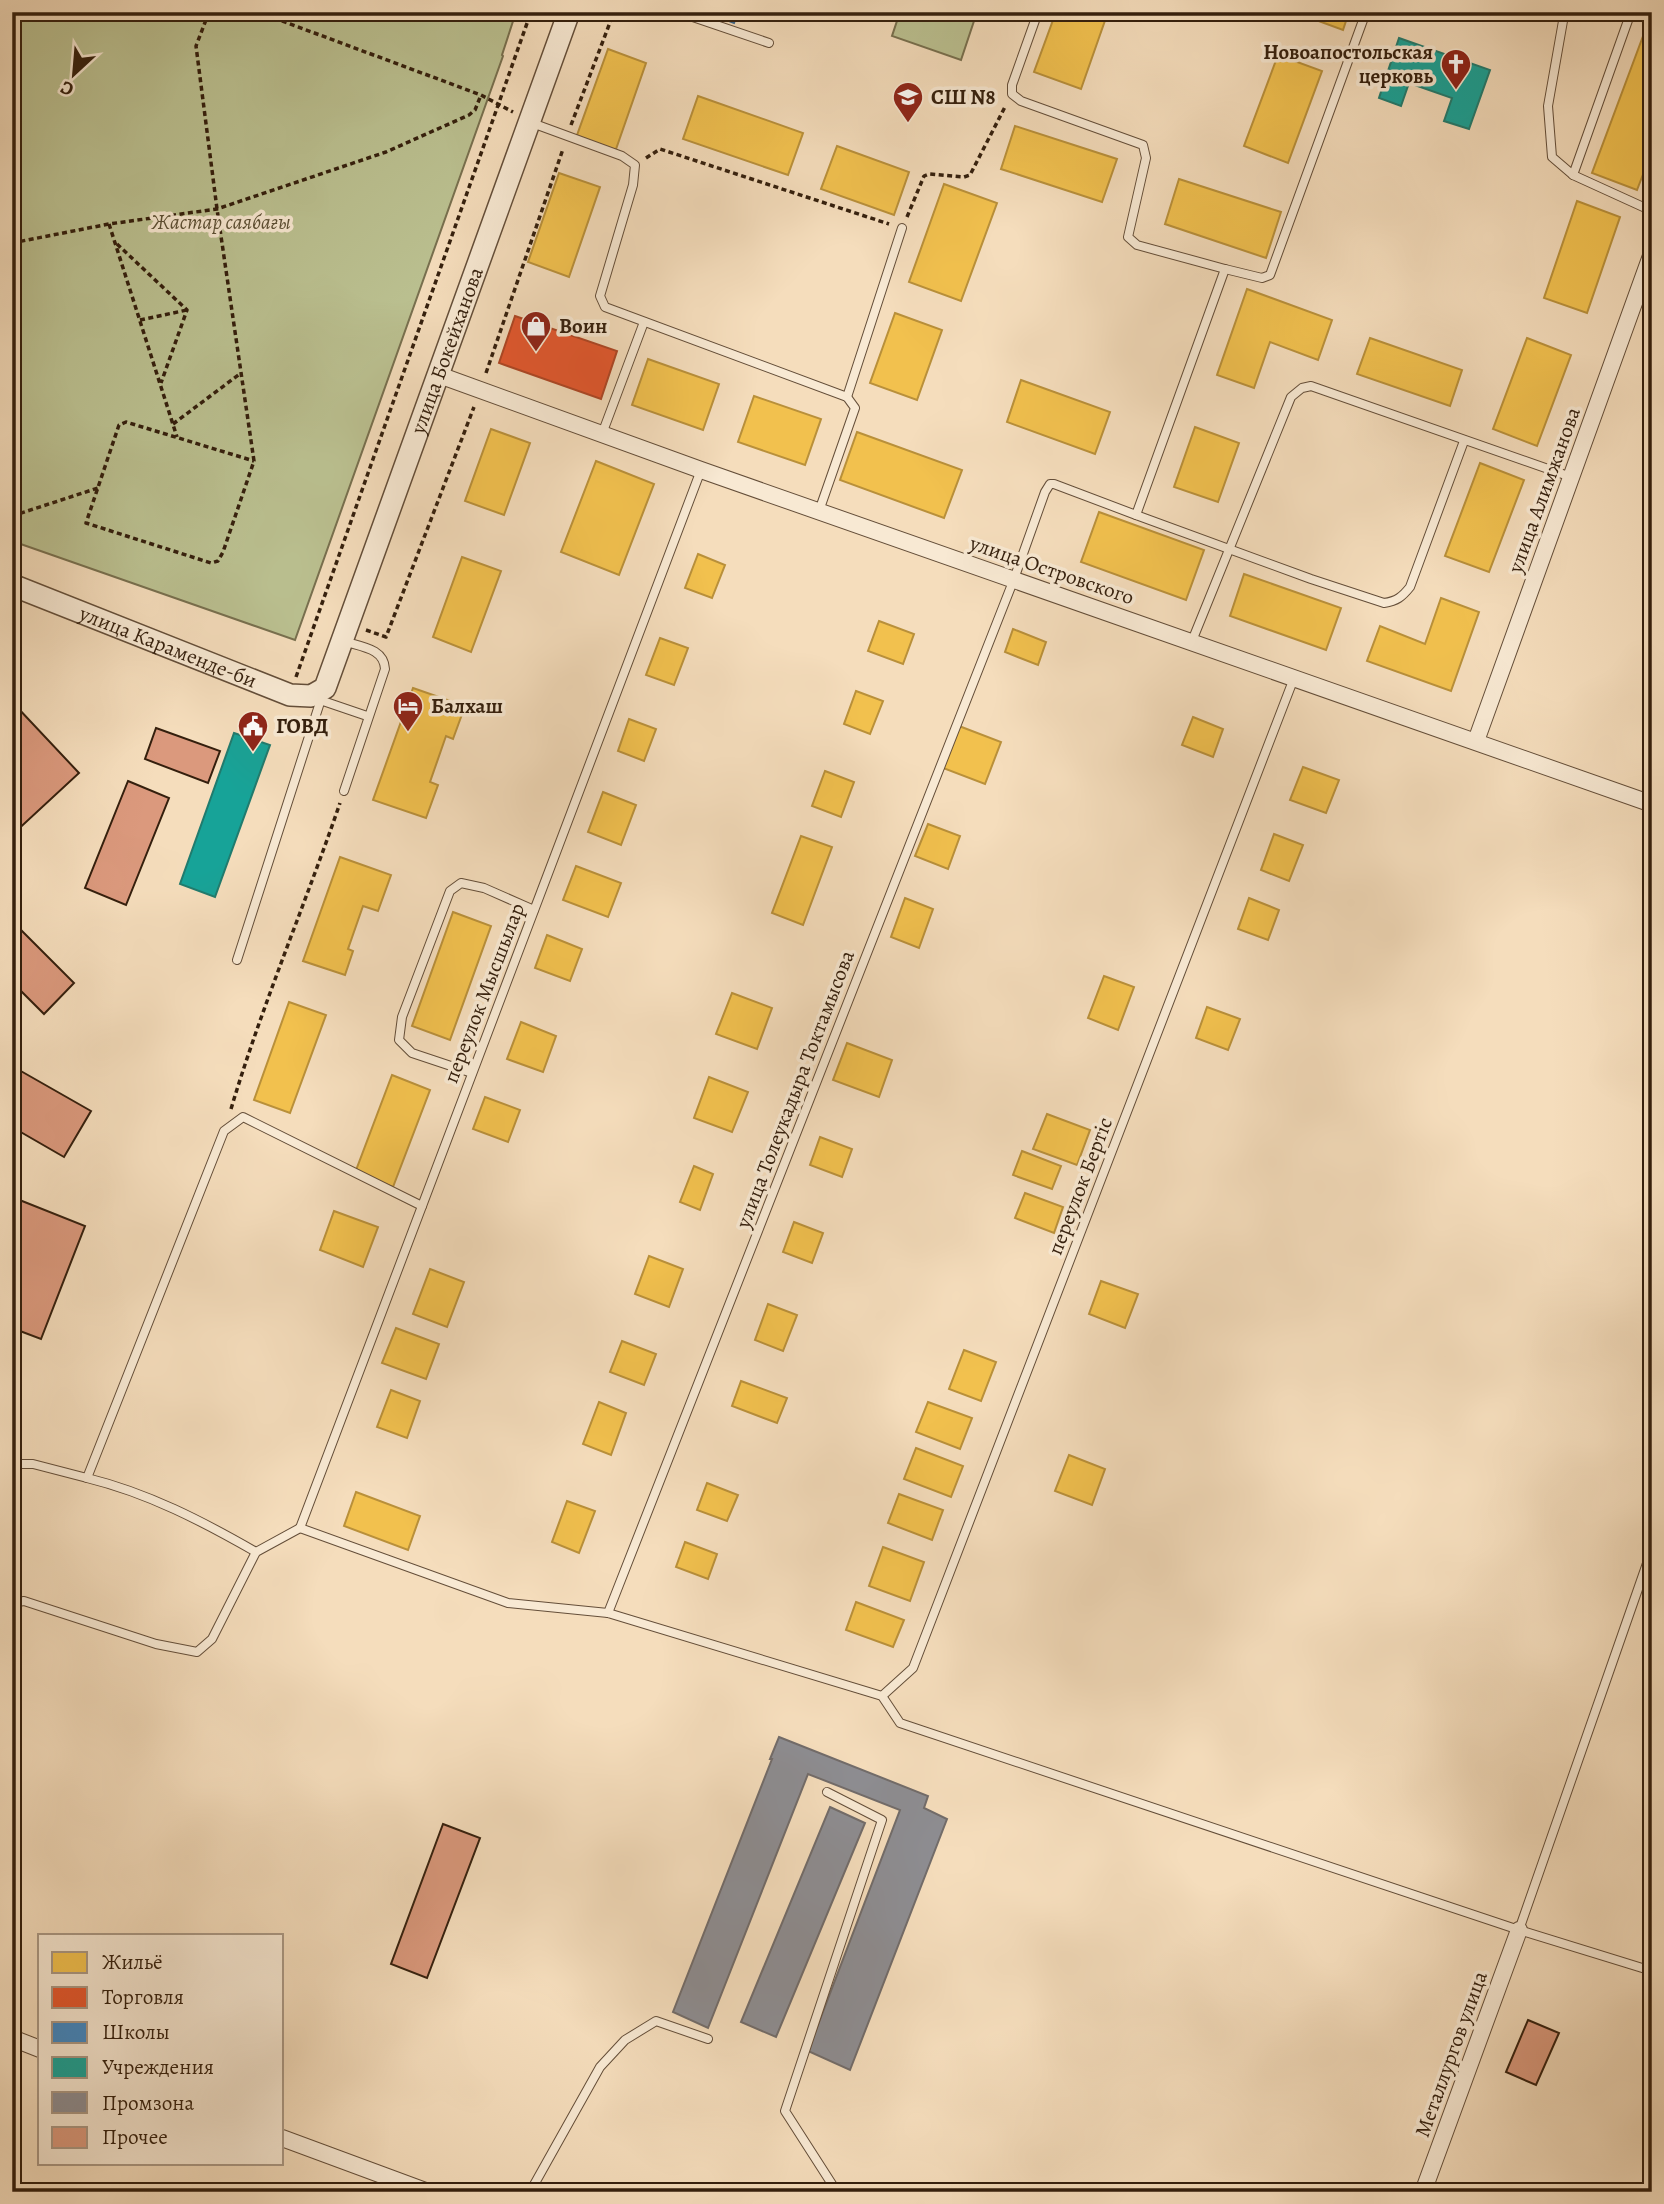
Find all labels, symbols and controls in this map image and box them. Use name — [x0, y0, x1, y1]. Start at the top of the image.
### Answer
north arrow — [38, 38, 108, 108]
place label: Новоапостольская церковь — [1263, 38, 1433, 90]
church icon: Новоапостольская церковь — [1439, 47, 1473, 91]
text: С — [56, 74, 78, 103]
school or university icon: СШ N8 — [891, 80, 925, 124]
place label: СШ N8 — [931, 83, 996, 111]
park label: Жастар саябағы — [150, 208, 291, 236]
street label: улица Бокейханова — [404, 263, 490, 439]
shop icon: Воин — [519, 309, 553, 353]
place label: Воин — [559, 312, 608, 340]
street label: улица Алимжанова — [1501, 403, 1587, 578]
street label: улица Островского — [965, 528, 1138, 611]
street label: улица Караменде-би — [74, 599, 261, 695]
hotel icon: Балхаш — [391, 689, 425, 733]
place label: Балхаш — [431, 692, 503, 720]
public building icon: ГОВД — [236, 709, 270, 753]
place label: ГОВД — [276, 712, 328, 740]
street label: переулок Мысшылар — [437, 899, 531, 1087]
street label: улица Толеукадыра Токтамысова — [729, 946, 861, 1233]
street label: переулок Бертіс — [1041, 1113, 1119, 1259]
legend — [38, 1934, 284, 2166]
text: Жильё — [102, 1948, 163, 1976]
street label: Металлургов улица — [1408, 1967, 1494, 2141]
text: Торговля — [102, 1983, 184, 2011]
text: Школы — [102, 2018, 170, 2046]
text: Учреждения — [102, 2053, 214, 2081]
text: Промзона — [102, 2089, 195, 2117]
text: Прочее — [102, 2123, 168, 2151]

